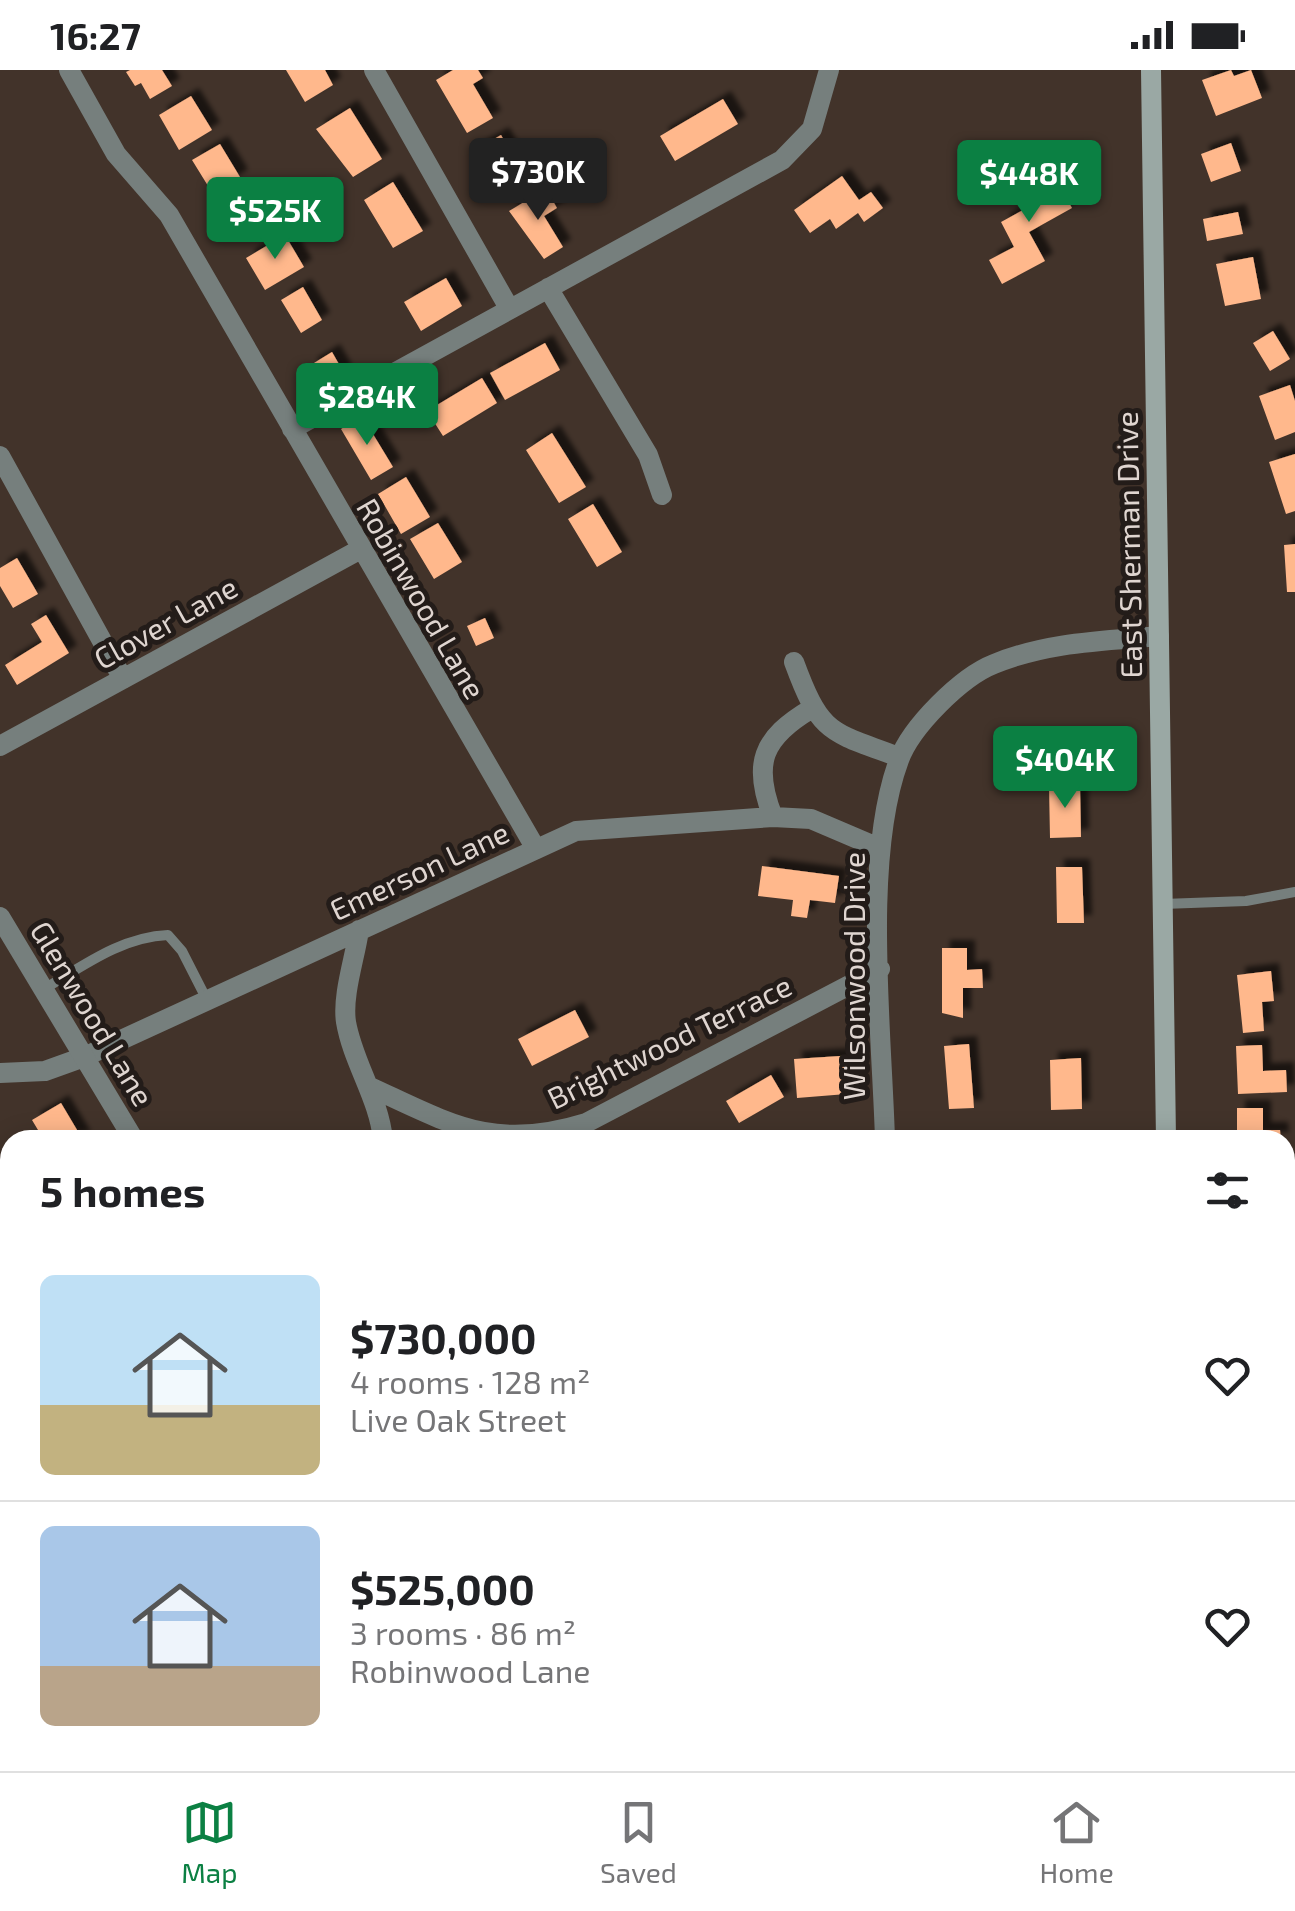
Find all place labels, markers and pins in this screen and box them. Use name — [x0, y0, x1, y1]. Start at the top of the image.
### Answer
pin: $730K — [468, 138, 608, 223]
pin: $448K — [959, 140, 1099, 225]
pin: $525K — [205, 177, 345, 262]
pin: $284K — [297, 363, 437, 448]
pin: $404K — [995, 726, 1135, 811]

